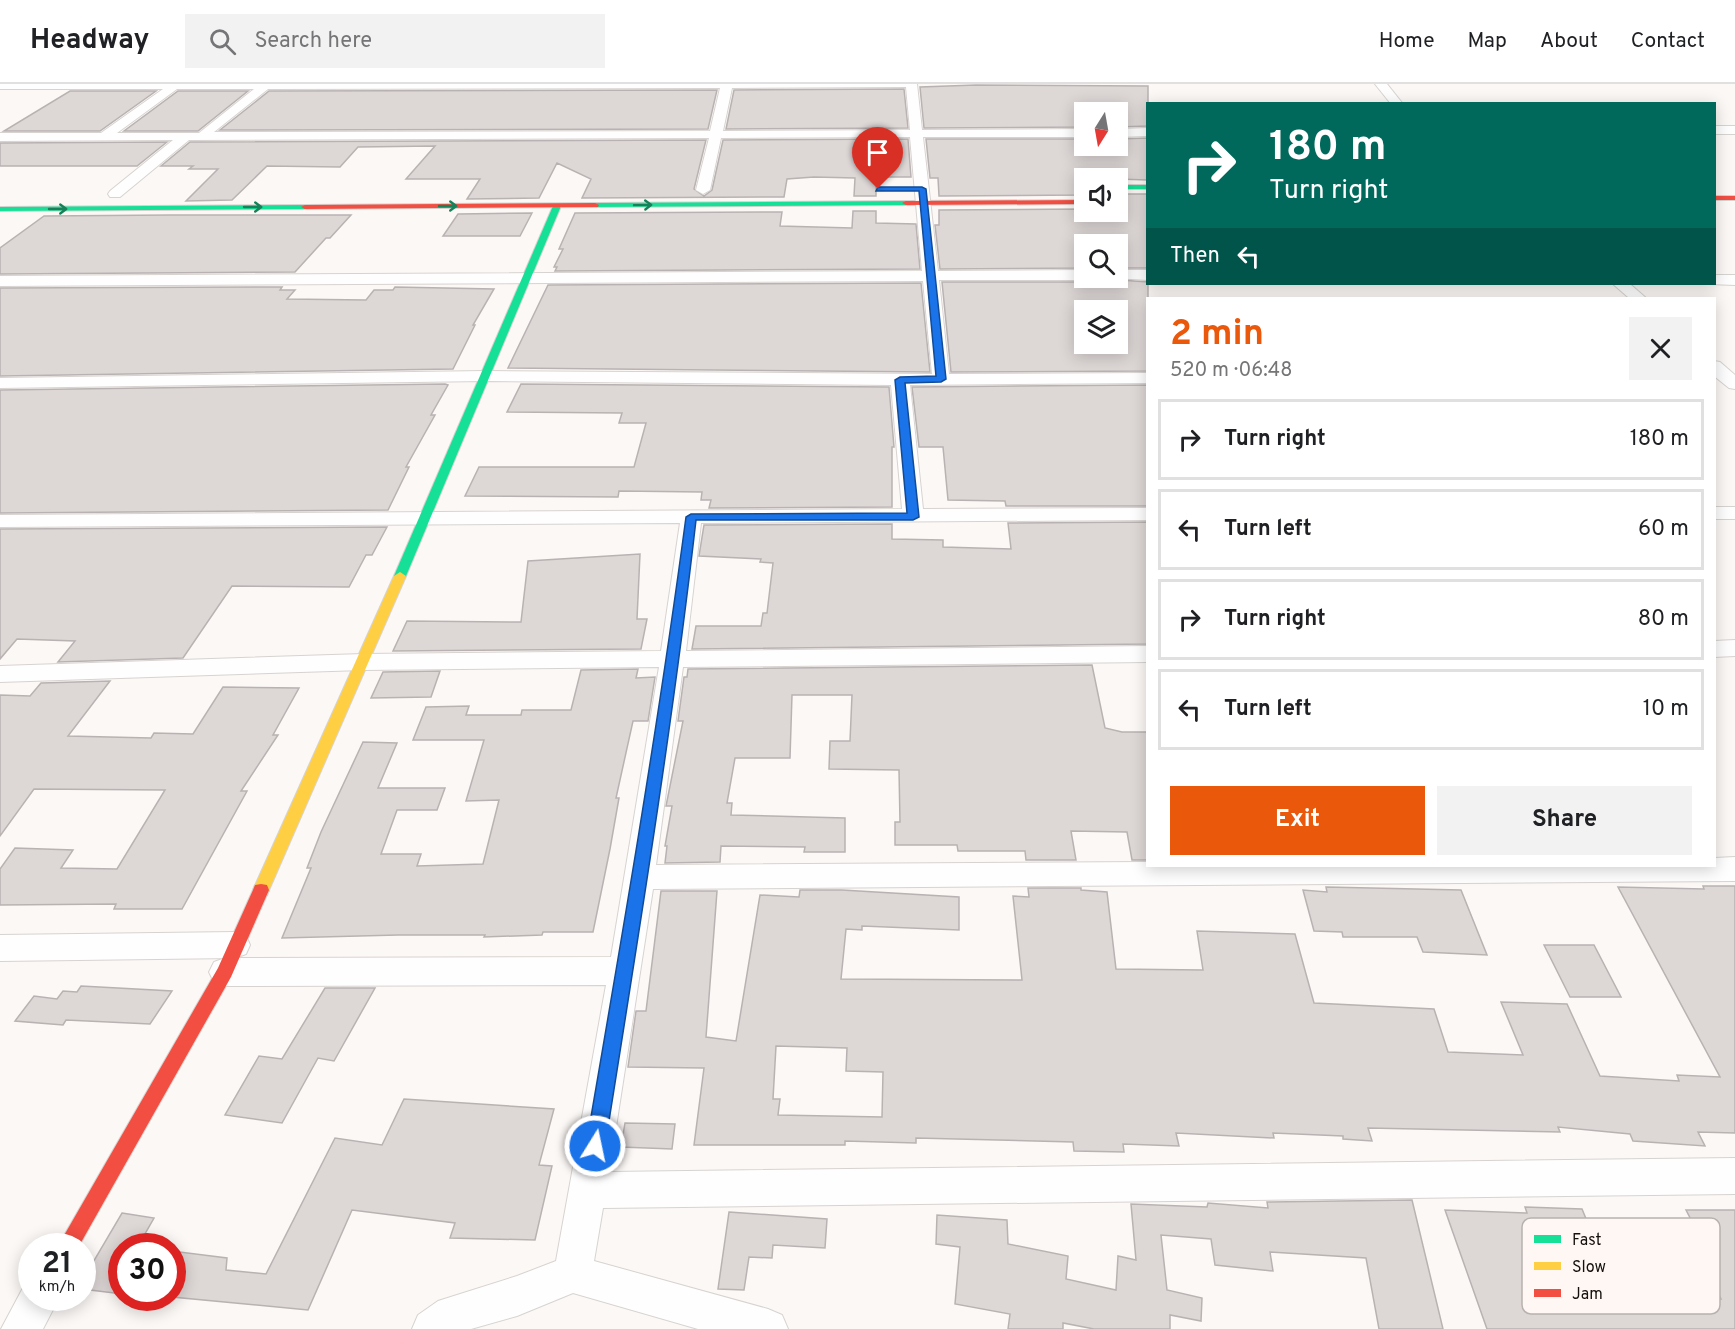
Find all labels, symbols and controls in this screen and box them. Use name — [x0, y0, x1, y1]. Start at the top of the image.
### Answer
search box — [185, 14, 605, 68]
text: Headway — [30, 23, 149, 59]
icon: search — [206, 25, 239, 58]
text: Search here — [254, 28, 372, 55]
text: Home — [1379, 28, 1435, 55]
text: Map — [1468, 28, 1507, 55]
text: About — [1540, 28, 1598, 55]
text: Contact — [1631, 28, 1705, 55]
north arrow — [1074, 102, 1128, 156]
map controls — [1074, 102, 1128, 354]
text: 180 m — [1269, 122, 1386, 175]
icon: right — [1170, 126, 1248, 204]
pin — [852, 127, 903, 189]
icon: arrive — [861, 136, 894, 169]
button: sound — [1074, 168, 1128, 222]
text: Turn right — [1269, 174, 1388, 208]
one-way arrow — [633, 199, 653, 211]
one-way arrow — [438, 200, 458, 212]
one-way arrow — [243, 202, 263, 213]
one-way arrow — [48, 203, 68, 215]
button: search — [1074, 234, 1128, 288]
icon: left — [1232, 240, 1265, 273]
text: Then — [1170, 243, 1220, 270]
button: layers — [1074, 300, 1128, 354]
text: 2 min — [1170, 312, 1264, 358]
button: close — [1629, 317, 1692, 380]
text: 520 m · 06:48 — [1170, 358, 1292, 384]
icon: right — [1173, 423, 1206, 456]
text: Turn right — [1224, 426, 1326, 453]
text: 180 m — [1630, 426, 1689, 453]
icon: left — [1173, 513, 1206, 546]
text: Turn left — [1224, 516, 1312, 543]
text: 60 m — [1638, 516, 1689, 543]
icon: right — [1173, 603, 1206, 636]
text: Turn right — [1224, 606, 1326, 633]
text: 80 m — [1638, 606, 1689, 633]
icon: left — [1173, 693, 1206, 726]
text: Turn left — [1224, 696, 1312, 723]
text: 10 m — [1643, 696, 1689, 723]
button: Exit — [1170, 786, 1425, 855]
button: Share — [1437, 786, 1692, 855]
position arrow — [563, 1114, 627, 1178]
legend — [1522, 1218, 1720, 1314]
text: Fast — [1572, 1231, 1602, 1251]
speed limit sign: 30 — [108, 1233, 186, 1311]
text: 21 — [42, 1246, 72, 1283]
text: Slow — [1572, 1258, 1606, 1278]
text: km/h — [39, 1278, 75, 1297]
text: Jam — [1572, 1285, 1603, 1305]

